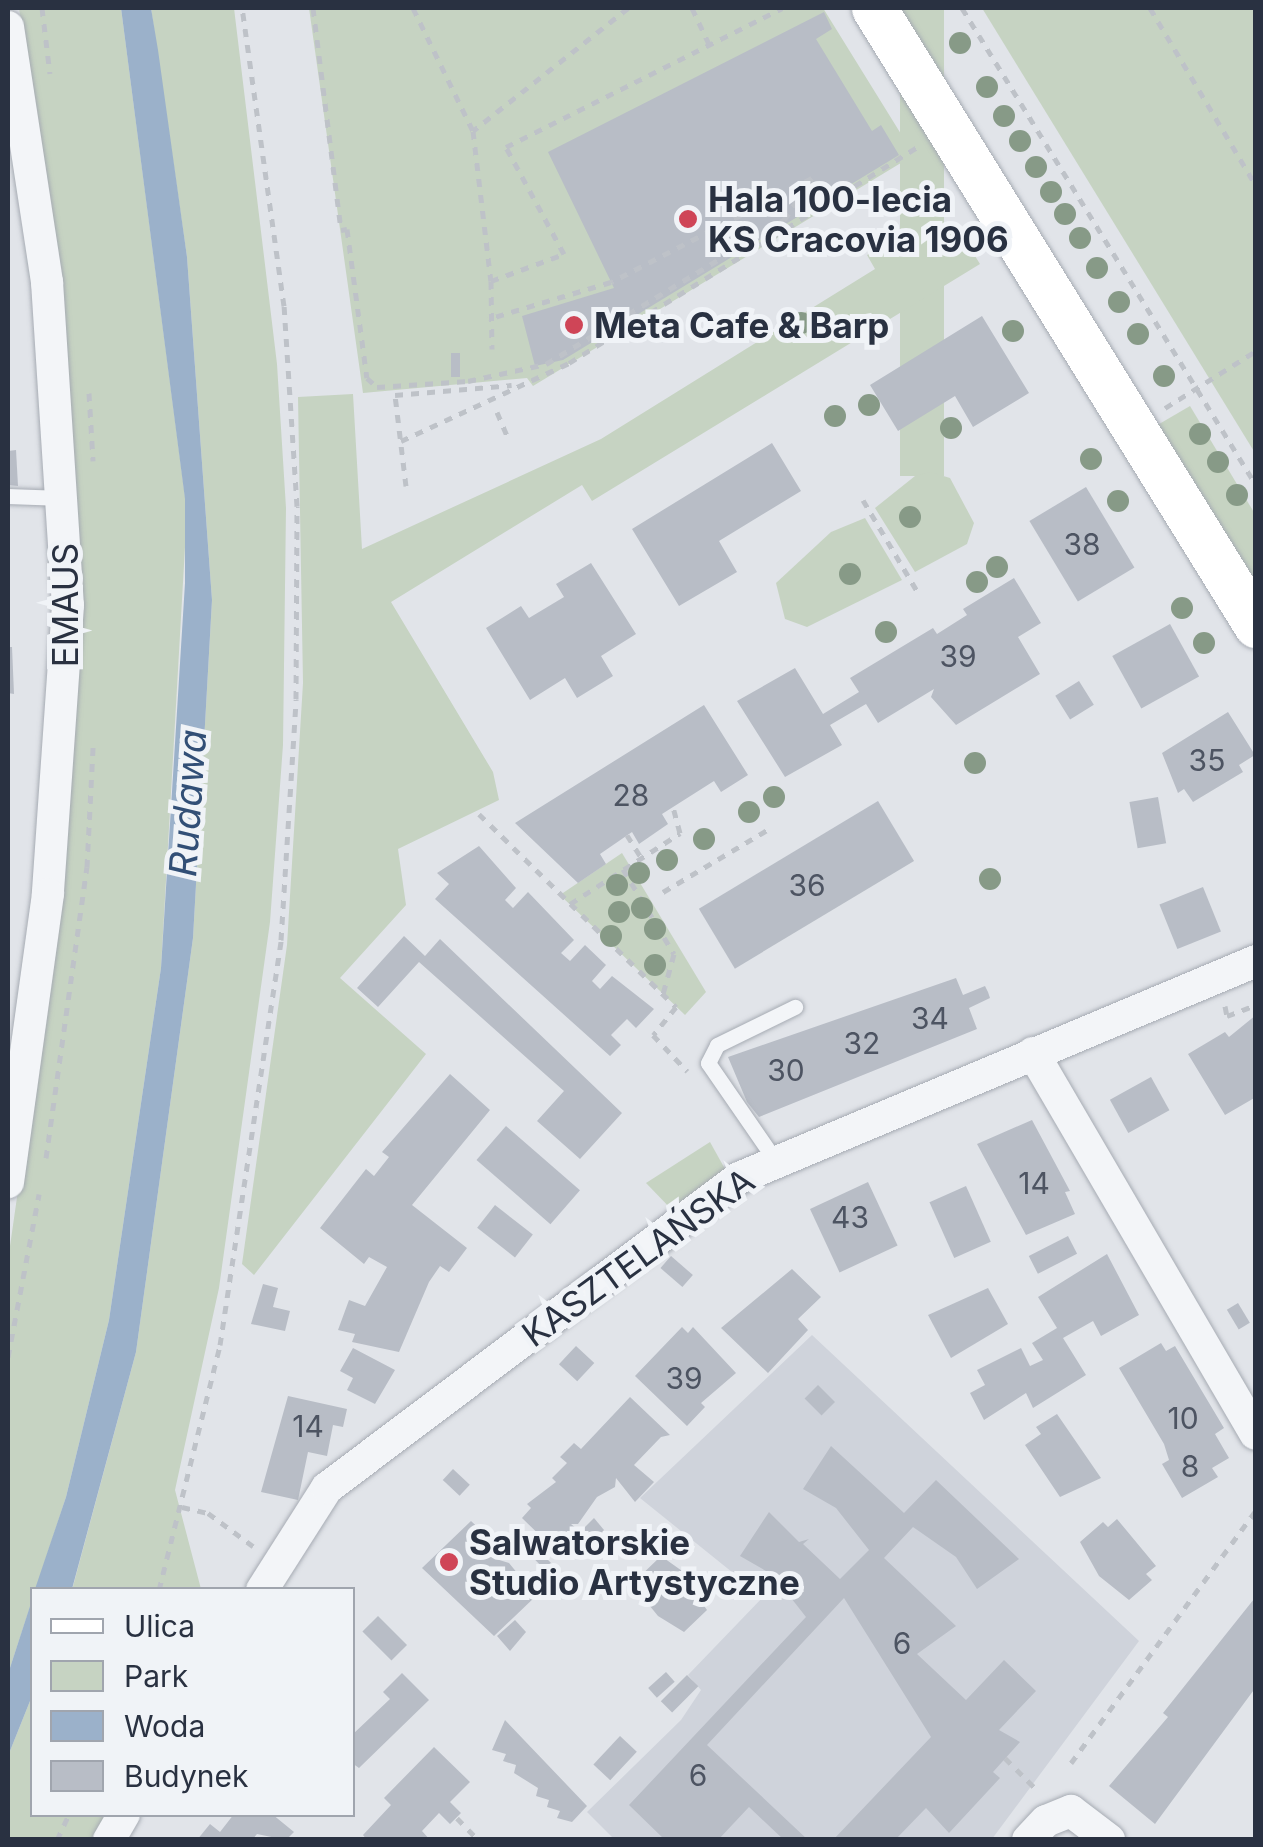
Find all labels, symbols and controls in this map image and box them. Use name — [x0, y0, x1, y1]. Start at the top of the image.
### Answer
place label: Hala 100-lecia KS Cracovia 1906 — [708, 178, 1009, 260]
marker: Hala 100-lecia KS Cracovia 1906 — [677, 208, 699, 230]
place label: Meta Cafe & Barp — [594, 304, 889, 346]
marker: Meta Cafe & Barp — [563, 314, 585, 336]
house number: 38 — [1063, 526, 1101, 562]
street label: EMAUS — [44, 543, 86, 667]
house number: 39 — [939, 638, 977, 674]
water label: Rudawa — [160, 728, 216, 878]
house number: 35 — [1189, 742, 1225, 778]
house number: 28 — [613, 777, 649, 813]
house number: 36 — [788, 867, 826, 903]
house number: 34 — [911, 1000, 949, 1036]
house number: 32 — [844, 1025, 880, 1061]
house number: 30 — [767, 1052, 805, 1088]
street label: KASZTELAŃSKA — [514, 1159, 762, 1355]
house number: 14 — [1018, 1165, 1050, 1201]
house number: 43 — [831, 1199, 869, 1235]
house number: 39 — [665, 1360, 703, 1396]
house number: 10 — [1167, 1400, 1199, 1436]
house number: 14 — [292, 1408, 324, 1444]
house number: 8 — [1181, 1448, 1199, 1484]
place label: Salwatorskie Studio Artystyczne — [469, 1521, 800, 1603]
marker: Salwatorskie Studio Artystyczne — [438, 1551, 460, 1573]
legend — [30, 1587, 355, 1817]
text: Ulica — [124, 1608, 195, 1644]
house number: 6 — [893, 1625, 911, 1661]
text: Park — [124, 1658, 188, 1694]
text: Woda — [124, 1708, 205, 1744]
house number: 6 — [689, 1757, 707, 1793]
text: Budynek — [124, 1758, 248, 1794]

